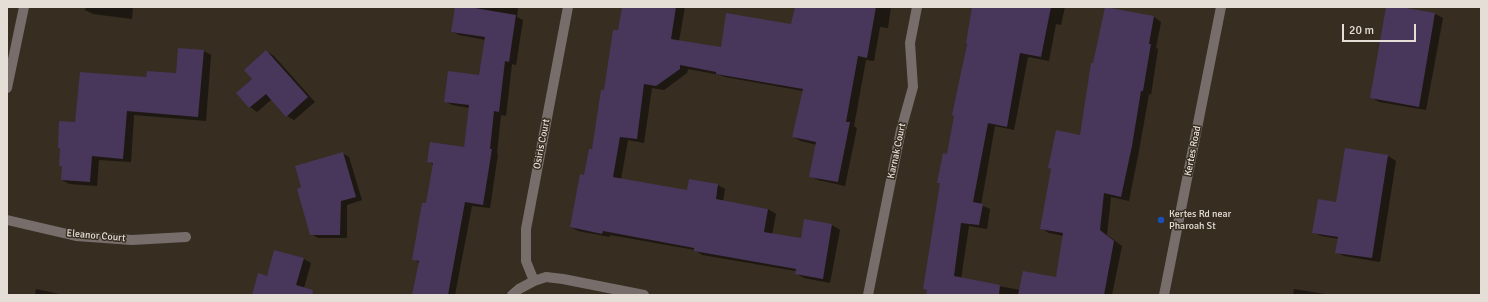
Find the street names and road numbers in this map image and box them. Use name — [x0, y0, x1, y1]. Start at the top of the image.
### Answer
street label: Osiris Court — [531, 118, 553, 170]
street label: Karnak Court — [885, 122, 909, 180]
street label: Kertes Road — [1182, 125, 1204, 177]
street label: Eleanor Court — [66, 227, 126, 245]

